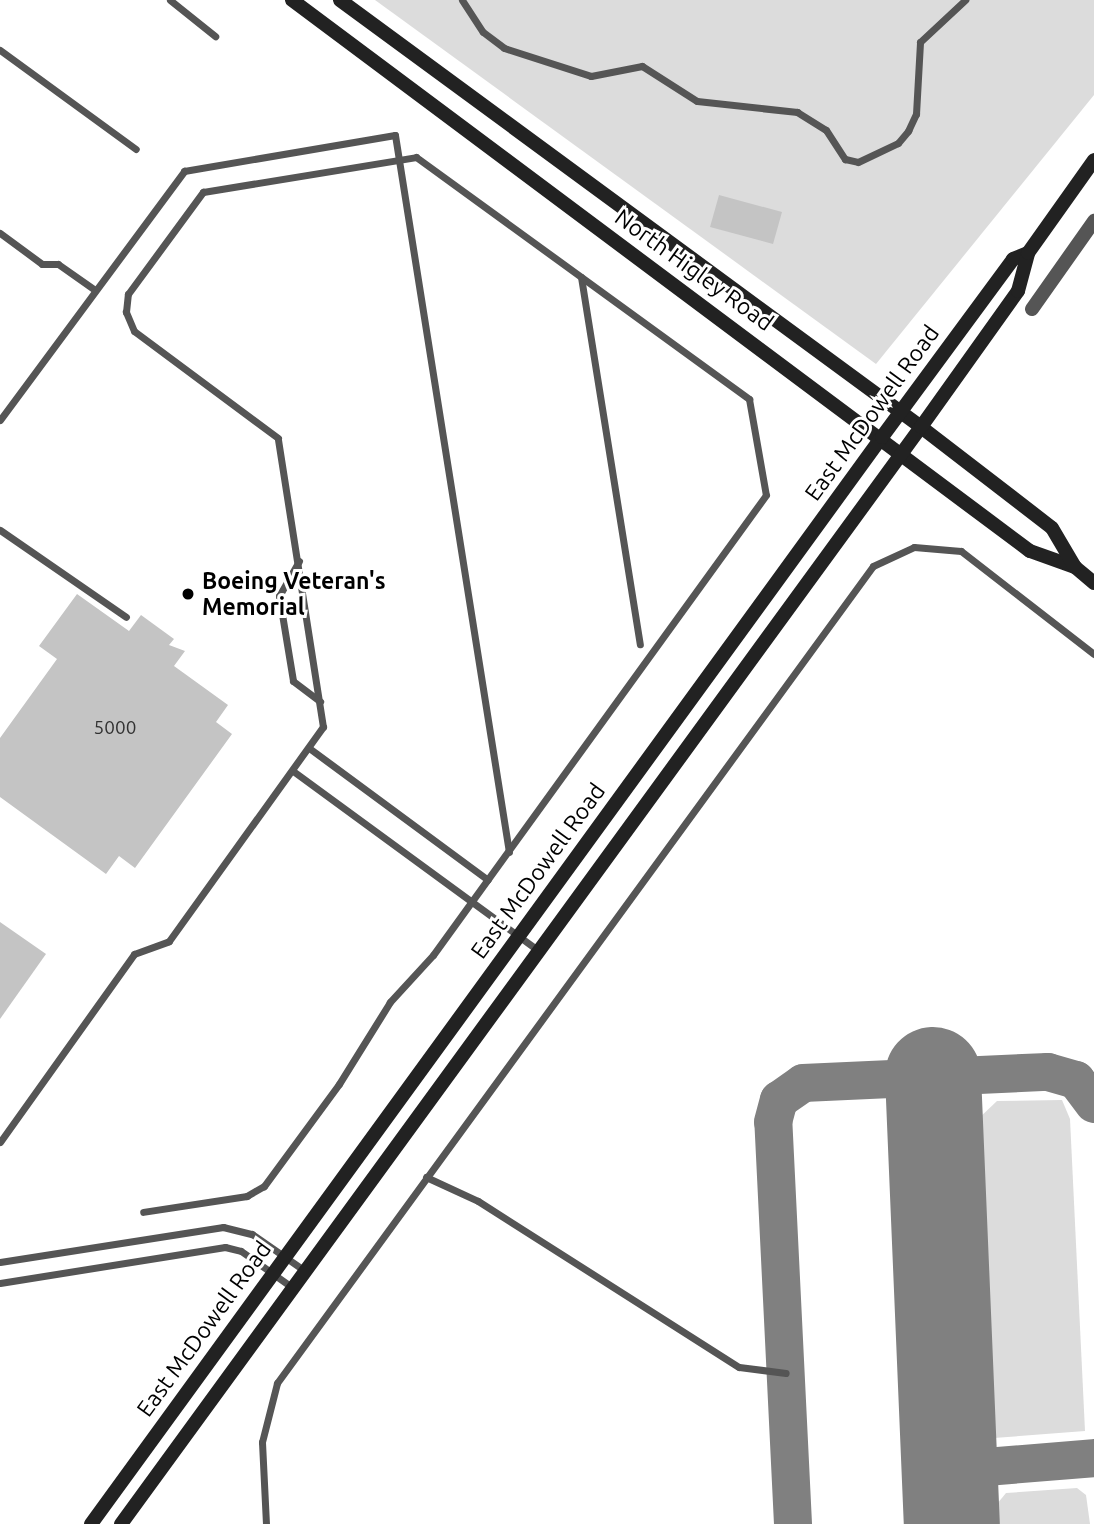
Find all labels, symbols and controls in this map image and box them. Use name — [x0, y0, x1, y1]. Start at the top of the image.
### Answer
street label: North Higley Road — [609, 203, 779, 337]
street label: East McDowell Road — [799, 320, 945, 506]
place label: Boeing Veteran's Memorial — [202, 567, 385, 621]
marker: Boeing Veteran's Memorial — [180, 586, 196, 602]
house number: 5000 — [94, 717, 136, 739]
street label: East McDowell Road — [465, 778, 611, 964]
street label: East McDowell Road — [131, 1236, 277, 1422]

